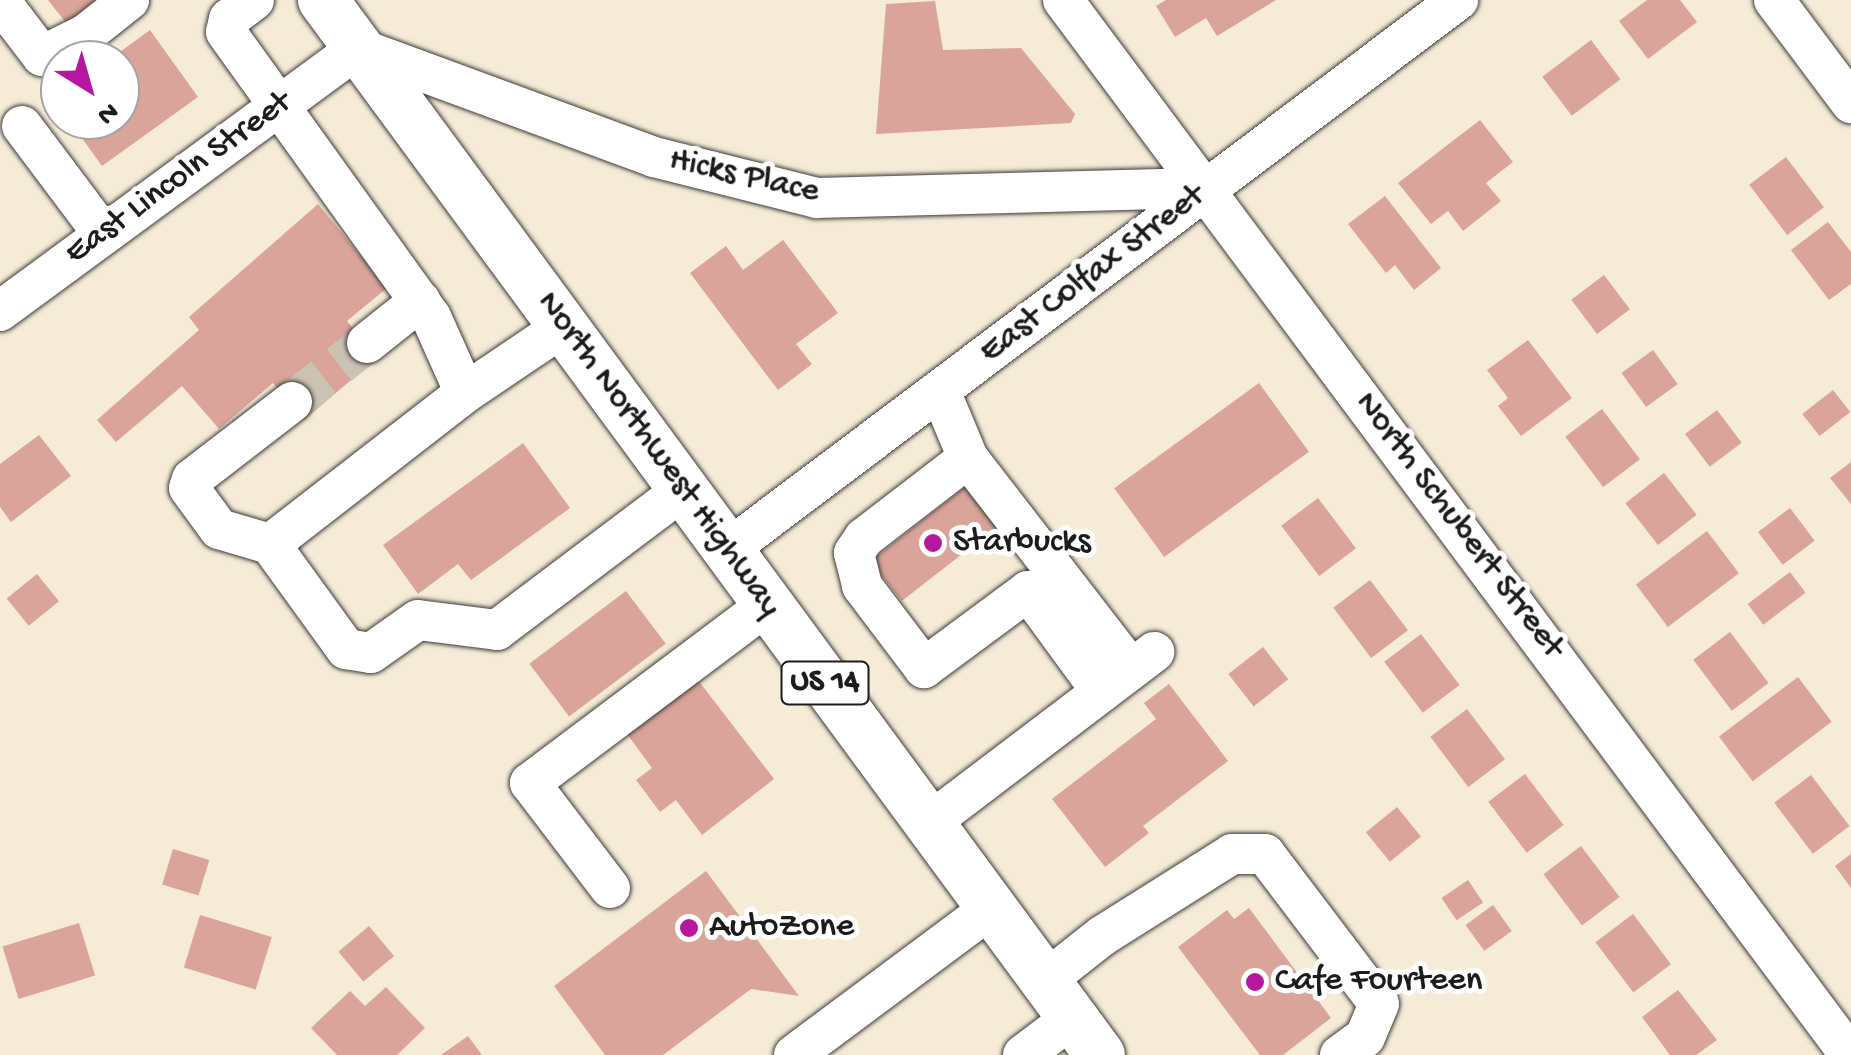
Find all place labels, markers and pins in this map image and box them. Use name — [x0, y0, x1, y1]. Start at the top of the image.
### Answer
place label: Starbucks — [953, 522, 1091, 564]
marker: Starbucks — [922, 532, 944, 554]
place label: AutoZone — [709, 907, 854, 949]
marker: AutoZone — [678, 917, 700, 939]
place label: Cafe Fourteen — [1275, 961, 1482, 1003]
marker: Cafe Fourteen — [1244, 971, 1266, 993]

